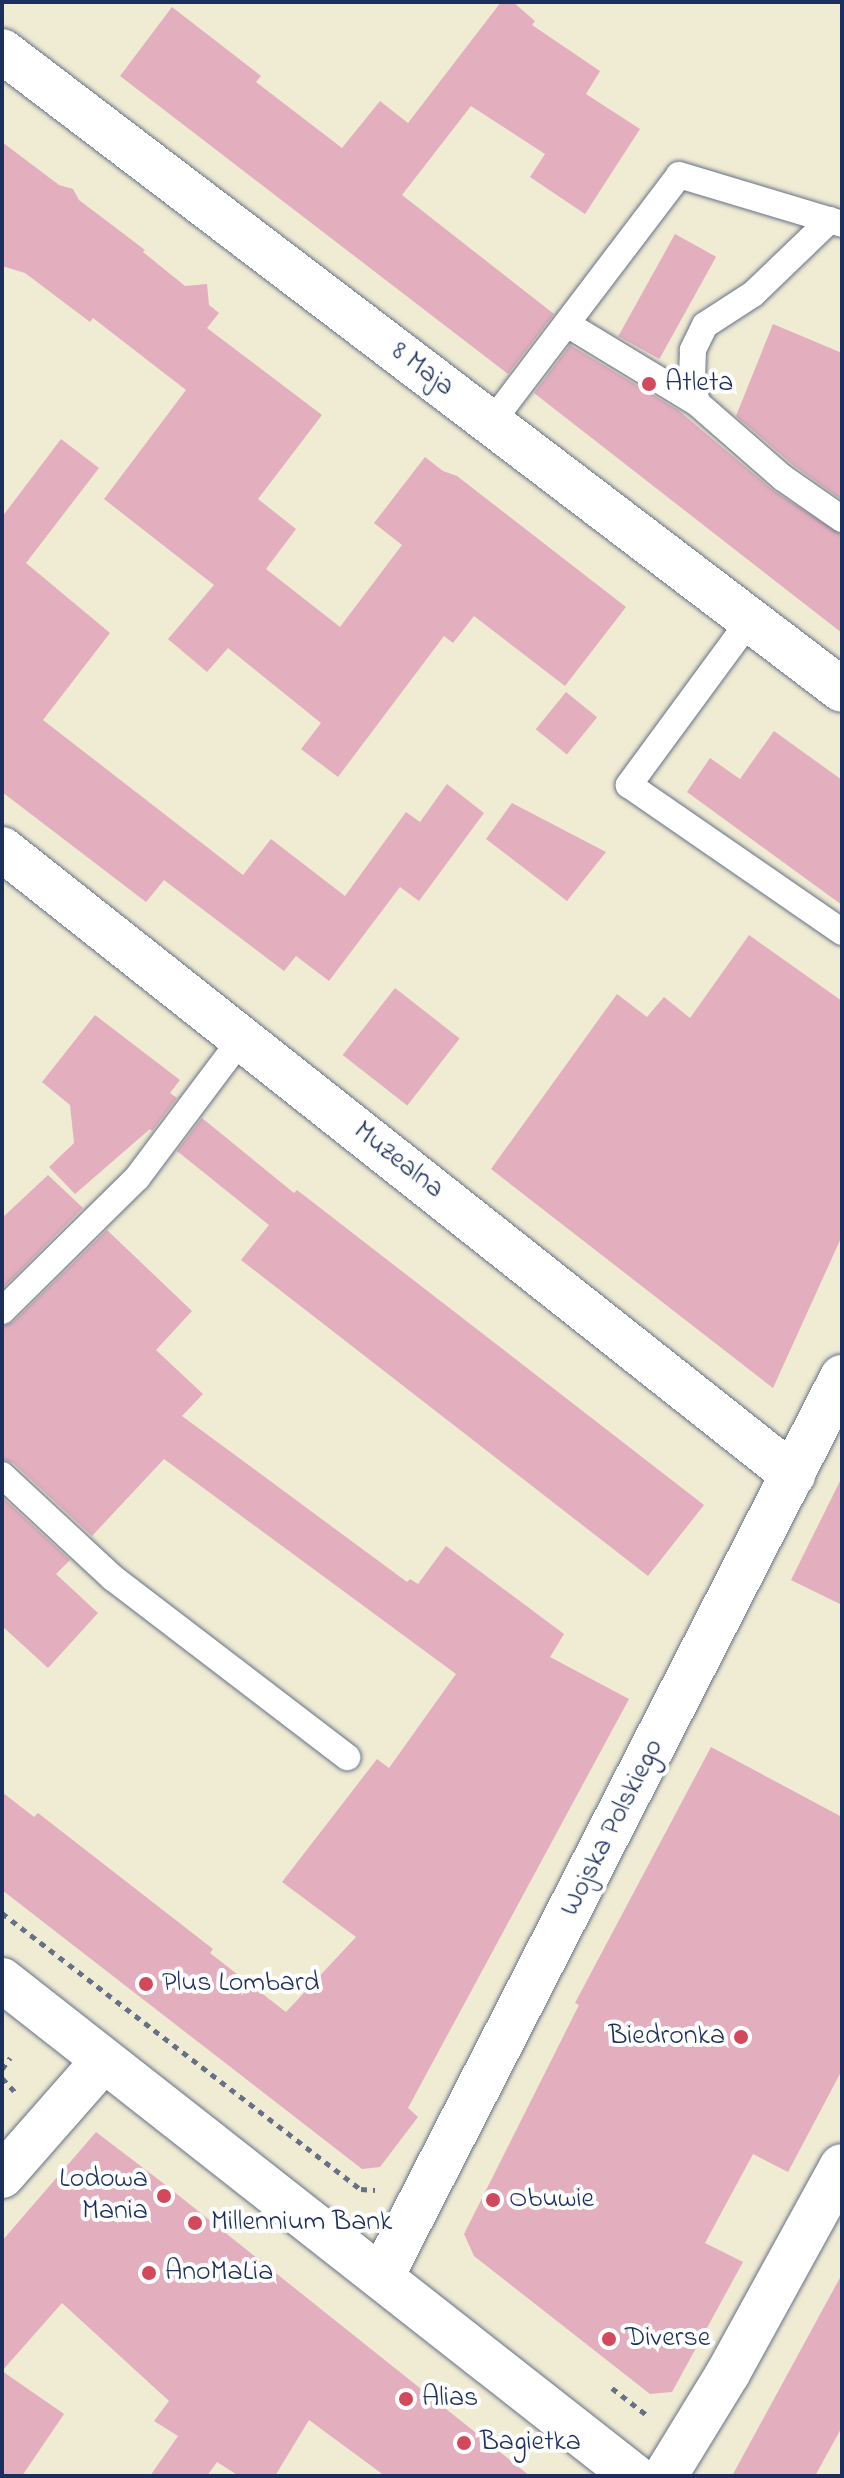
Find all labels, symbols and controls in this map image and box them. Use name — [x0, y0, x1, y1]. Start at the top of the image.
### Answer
street label: 8 Maja — [384, 335, 460, 405]
place label: Atleta — [665, 367, 733, 401]
marker: Atleta — [640, 375, 658, 393]
street label: Muzealna — [346, 1115, 450, 1207]
street label: Wojska Polskiego — [554, 1734, 672, 1922]
place label: Plus Lombard — [162, 1967, 319, 2001]
marker: Plus Lombard — [137, 1975, 155, 1993]
place label: Biedronka — [608, 2020, 725, 2054]
marker: Biedronka — [732, 2028, 750, 2046]
place label: Lodowa Mania — [59, 2163, 148, 2229]
place label: Obuwie — [509, 2183, 594, 2217]
marker: Lodowa Mania — [155, 2187, 173, 2205]
marker: Obuwie — [484, 2191, 502, 2209]
place label: Millennium Bank — [211, 2206, 392, 2240]
marker: Millennium Bank — [186, 2214, 204, 2232]
place label: AnoMaLia — [165, 2256, 273, 2290]
marker: AnoMaLia — [140, 2264, 158, 2282]
place label: Diverse — [625, 2322, 710, 2356]
marker: Diverse — [600, 2330, 618, 2348]
place label: Alias — [422, 2382, 478, 2416]
marker: Alias — [397, 2390, 415, 2408]
place label: Bagietka — [480, 2426, 581, 2460]
marker: Bagietka — [455, 2434, 473, 2452]

